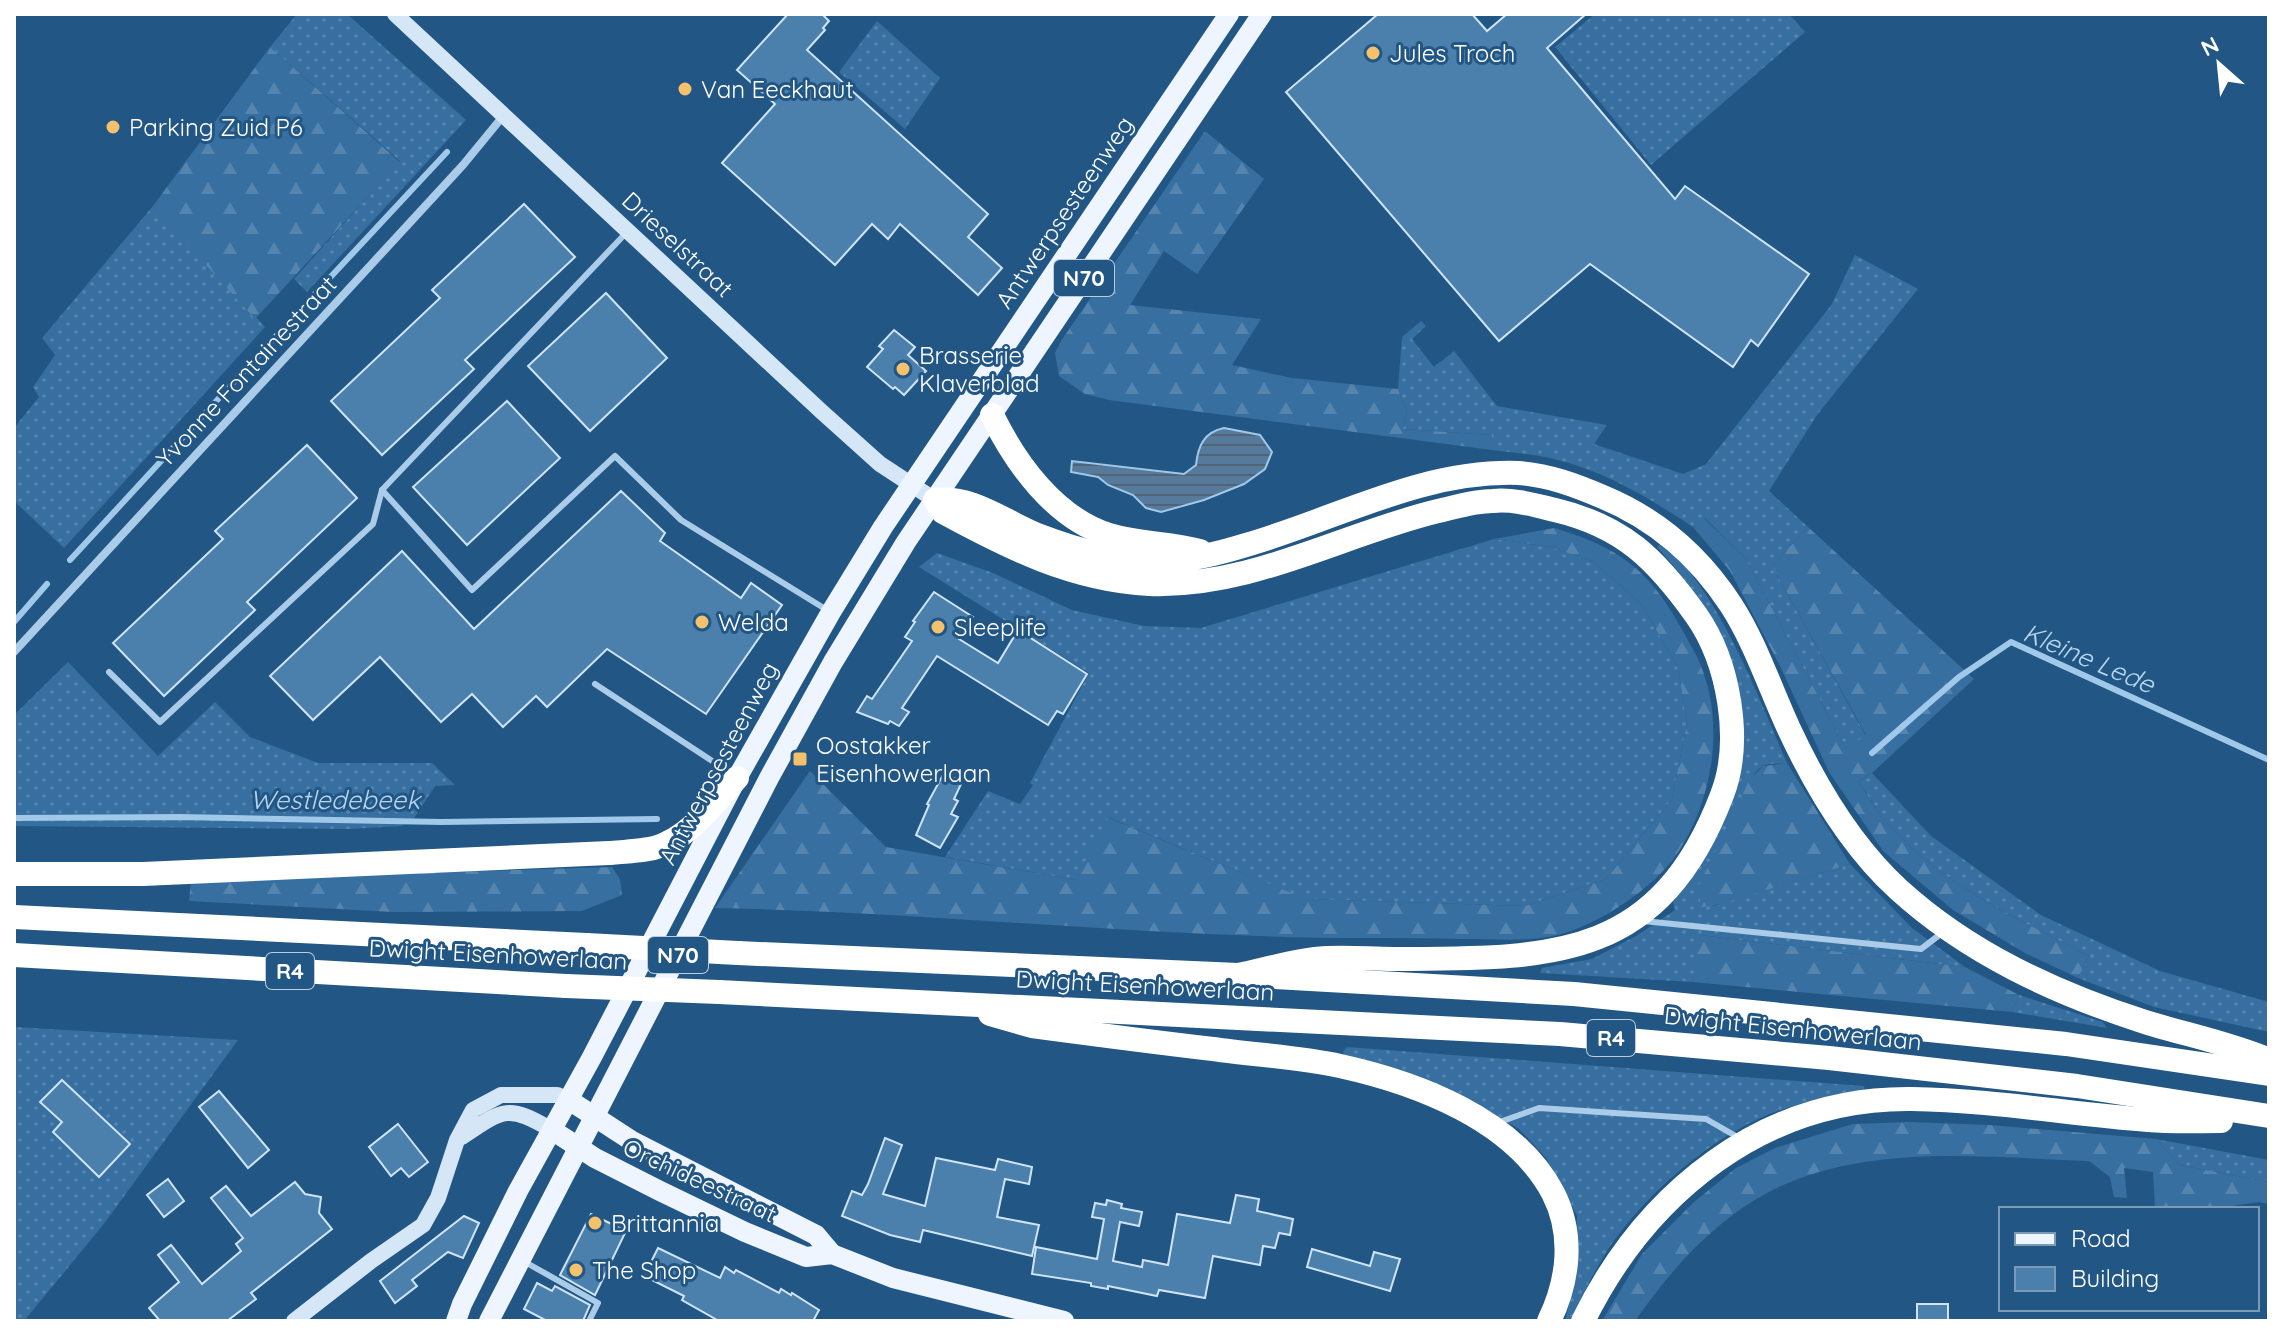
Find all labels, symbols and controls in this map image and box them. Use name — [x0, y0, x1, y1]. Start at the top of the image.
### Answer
north arrow — [2179, 24, 2259, 104]
text: N — [2196, 30, 2223, 62]
place label: Jules Troch — [1389, 38, 1515, 68]
marker: Jules Troch — [1364, 44, 1382, 62]
place label: Van Eeckhaut — [701, 74, 854, 104]
marker: Van Eeckhaut — [676, 80, 694, 98]
street label: Antwerpsesteenweg — [989, 110, 1139, 314]
place label: Parking Zuid P6 — [129, 112, 303, 142]
marker: Parking Zuid P6 — [104, 118, 122, 136]
street label: Drieselstraat — [616, 185, 740, 303]
road number: N70 — [1054, 260, 1114, 296]
street label: Yvonne Fontainestraat — [150, 269, 342, 473]
place label: Brasserie Klaverblad — [919, 340, 1040, 398]
marker: Brasserie Klaverblad — [894, 360, 912, 378]
place label: Welda — [718, 607, 789, 637]
place label: Sleeplife — [954, 612, 1046, 642]
marker: Welda — [693, 613, 711, 631]
water label: Kleine Lede — [2018, 616, 2161, 701]
marker: Sleeplife — [929, 618, 947, 636]
street label: Antwerpsesteenweg — [652, 656, 784, 870]
place label: Oostakker Eisenhowerlaan — [816, 730, 991, 788]
marker: Oostakker Eisenhowerlaan — [791, 750, 809, 768]
water label: Westledebeek — [250, 783, 422, 816]
street label: Dwight Eisenhowerlaan — [368, 932, 628, 976]
road number: N70 — [648, 937, 708, 973]
road number: R4 — [266, 953, 314, 989]
street label: Dwight Eisenhowerlaan — [1015, 963, 1275, 1007]
street label: Dwight Eisenhowerlaan — [1663, 1000, 1923, 1056]
road number: R4 — [1587, 1020, 1635, 1056]
street label: Orchideestraat — [619, 1131, 781, 1229]
legend — [1999, 1207, 2259, 1311]
place label: Brittannia — [611, 1208, 719, 1238]
marker: Brittannia — [586, 1214, 604, 1232]
text: Road — [2071, 1223, 2131, 1253]
place label: The Shop — [592, 1255, 696, 1285]
marker: The Shop — [567, 1261, 585, 1279]
text: Building — [2071, 1263, 2159, 1293]

